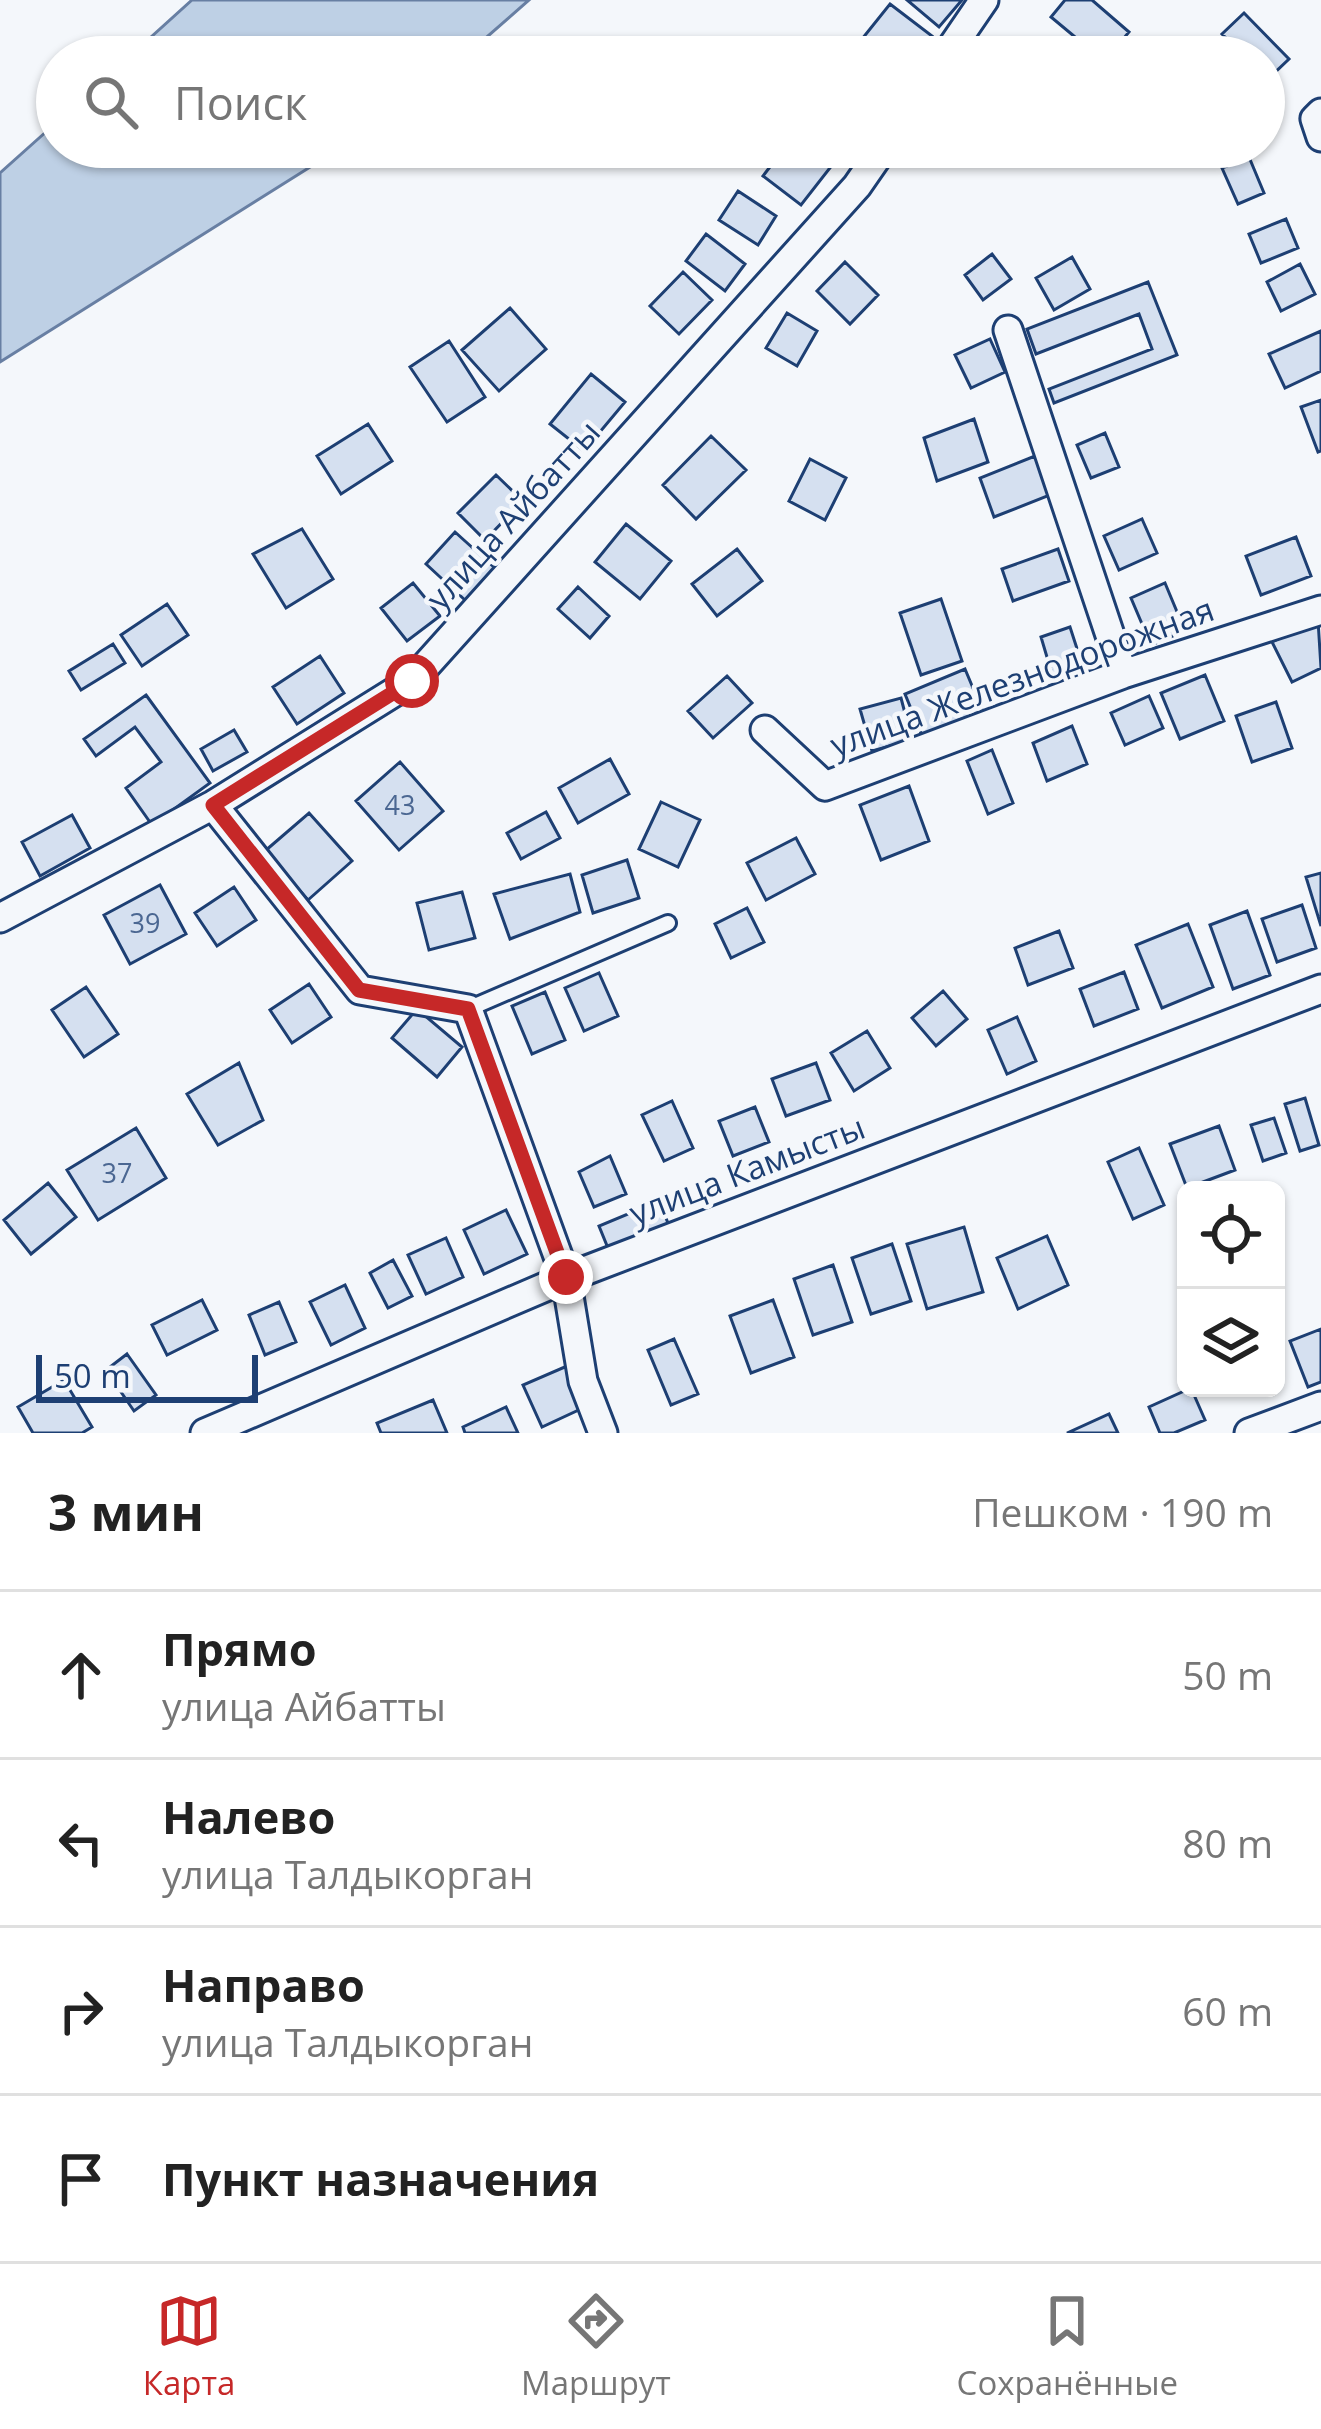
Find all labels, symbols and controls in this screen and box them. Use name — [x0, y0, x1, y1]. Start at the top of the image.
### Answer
search box — [36, 36, 1285, 168]
icon: search — [78, 69, 144, 135]
text: Поиск — [174, 72, 307, 133]
street label: улица Айбатты — [416, 410, 610, 619]
street label: улица Железнодорожная — [824, 586, 1220, 767]
route start — [385, 654, 439, 708]
house number: 43 — [385, 786, 415, 823]
house number: 39 — [130, 904, 160, 941]
street label: улица Камысты — [623, 1104, 871, 1235]
house number: 37 — [102, 1154, 132, 1191]
map controls — [1177, 1181, 1285, 1397]
button: locate — [1177, 1181, 1285, 1289]
route end — [539, 1250, 593, 1304]
button: layers — [1177, 1289, 1285, 1397]
scale bar — [36, 1349, 258, 1402]
text: 50 m — [54, 1353, 131, 1398]
text: 3 мин — [48, 1476, 204, 1546]
text: Пешком · 190 m — [972, 1485, 1273, 1538]
text: Прямо — [162, 1618, 317, 1679]
icon: ahead — [48, 1642, 114, 1708]
text: 50 m — [1182, 1648, 1273, 1701]
text: улица Айбатты — [162, 1679, 446, 1732]
text: Налево — [162, 1786, 335, 1847]
icon: left — [48, 1810, 114, 1876]
text: 80 m — [1182, 1816, 1273, 1869]
text: улица Талдыкорган — [162, 1847, 533, 1900]
text: Направо — [162, 1954, 365, 2015]
icon: right — [48, 1978, 114, 2044]
text: 60 m — [1182, 1984, 1273, 2037]
text: улица Талдыкорган — [162, 2015, 533, 2068]
icon: arrive — [48, 2146, 114, 2212]
text: Пункт назначения — [162, 2148, 599, 2209]
tab: Карта — [143, 2288, 235, 2405]
tab: Маршрут — [521, 2288, 671, 2405]
tab: Сохранённые — [957, 2288, 1178, 2405]

